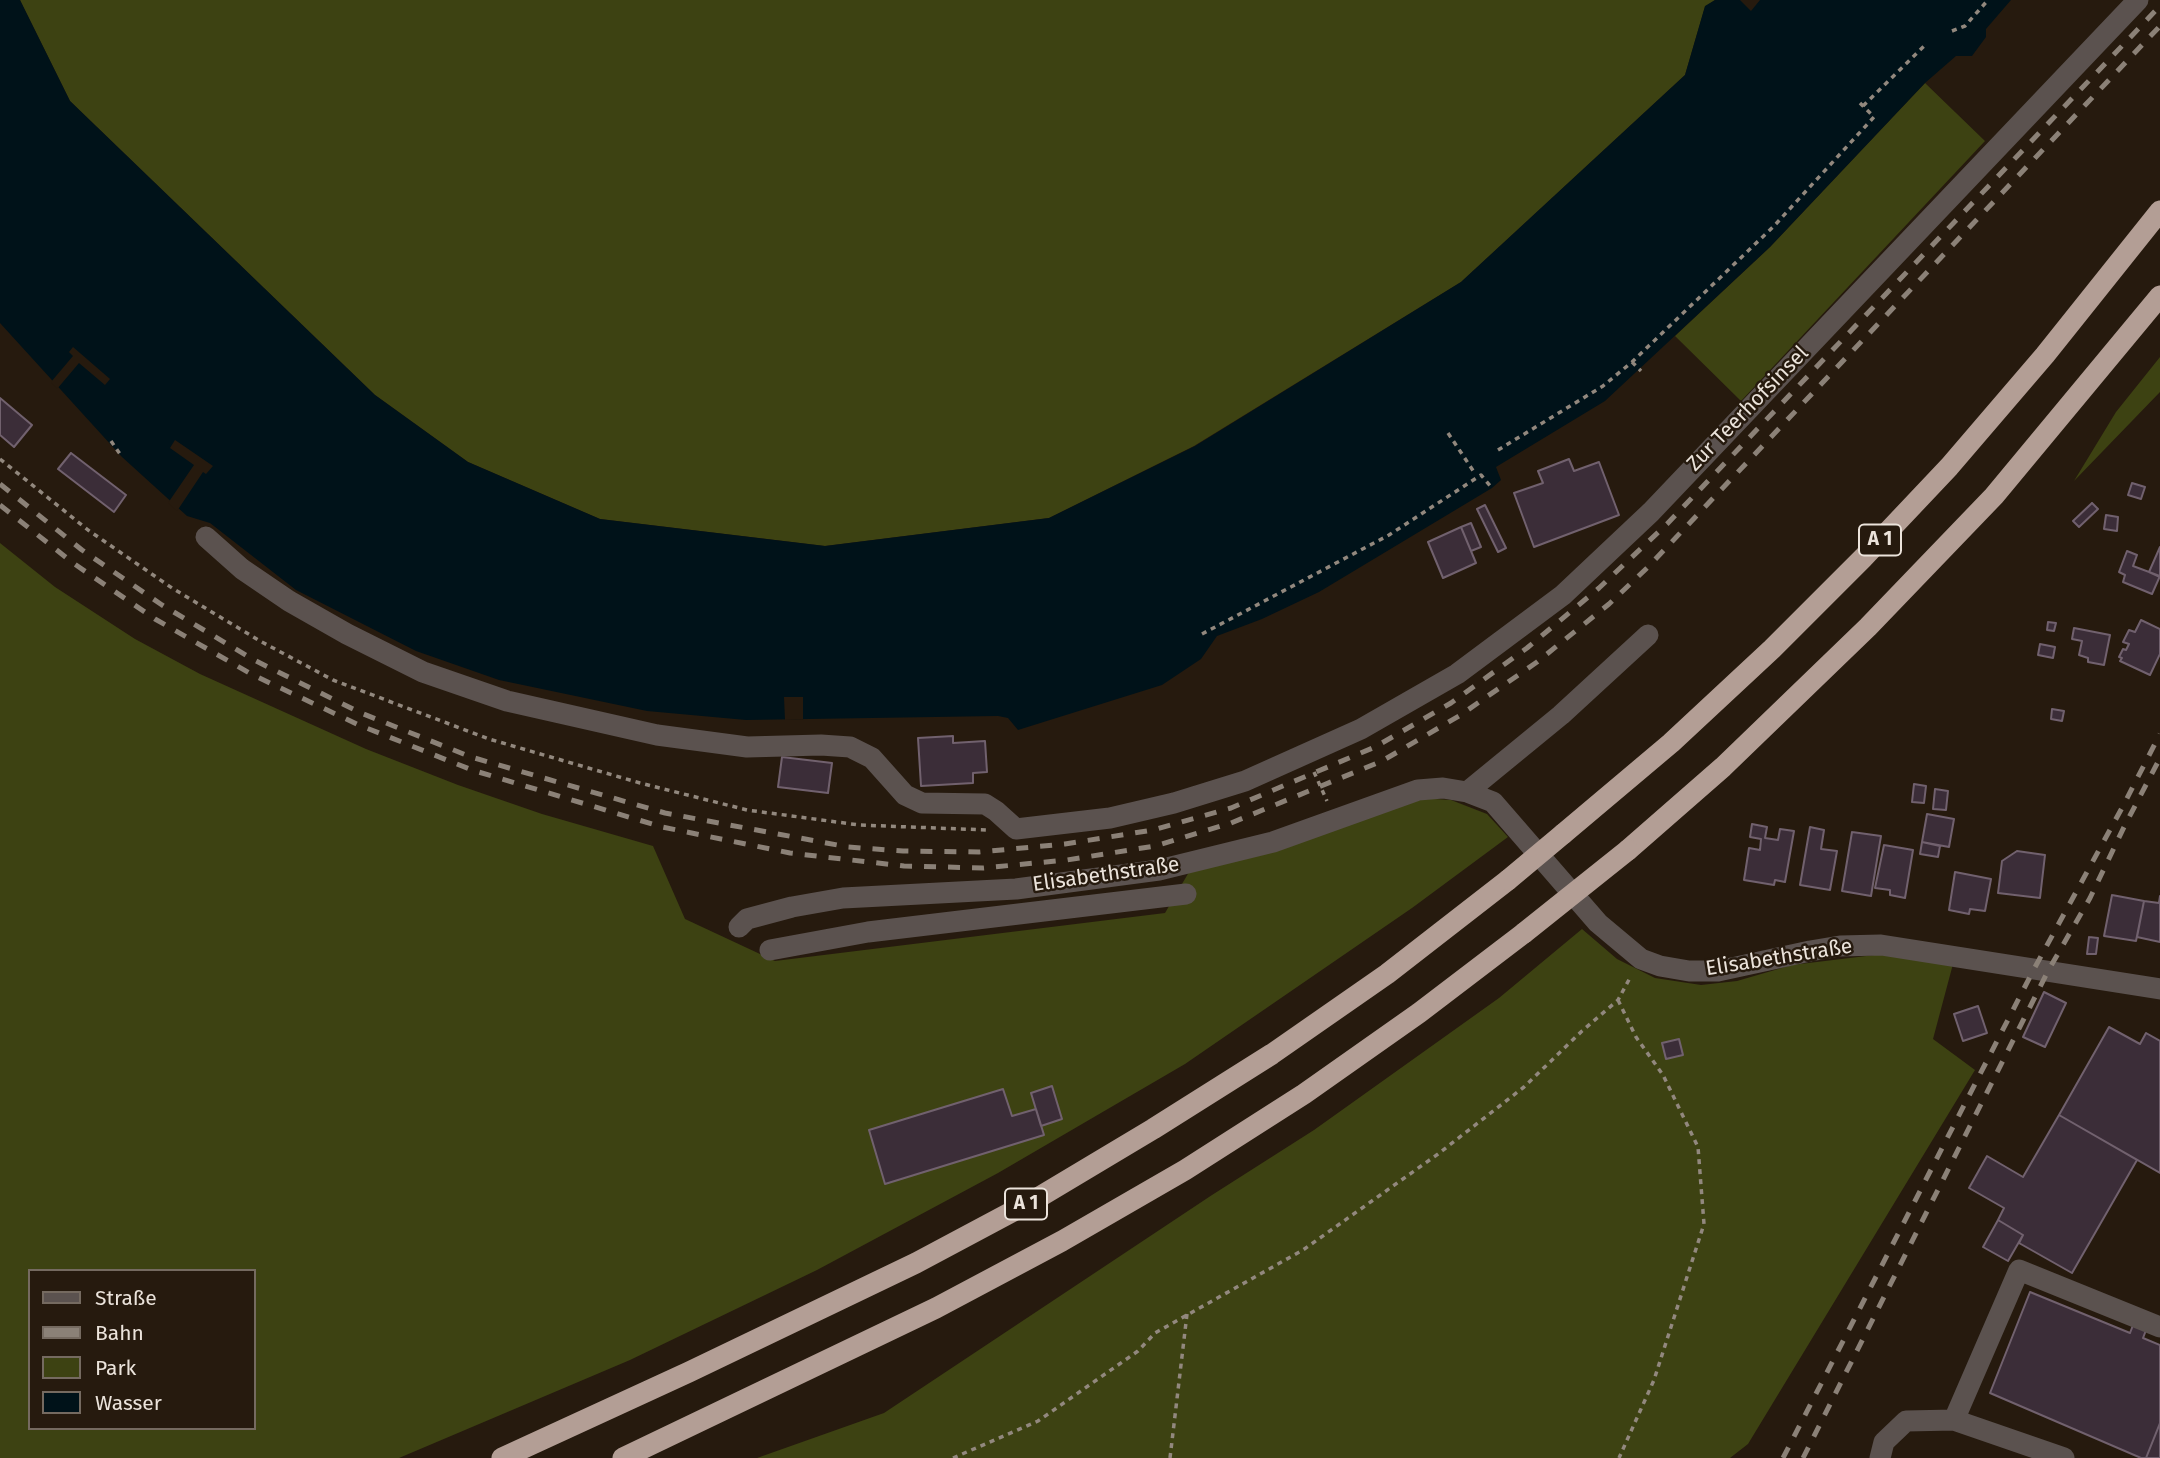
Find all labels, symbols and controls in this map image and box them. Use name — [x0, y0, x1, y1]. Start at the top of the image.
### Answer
street label: Zur Teerhofsinsel — [1682, 341, 1814, 477]
road number: A 1 — [1859, 524, 1901, 555]
street label: Elisabethstraße — [1031, 852, 1181, 898]
street label: Elisabethstraße — [1704, 934, 1854, 982]
road number: A 1 — [1005, 1188, 1047, 1220]
legend — [28, 1269, 256, 1430]
text: Straße — [95, 1285, 157, 1311]
text: Bahn — [95, 1320, 144, 1346]
text: Park — [95, 1355, 136, 1381]
text: Wasser — [95, 1390, 162, 1416]

